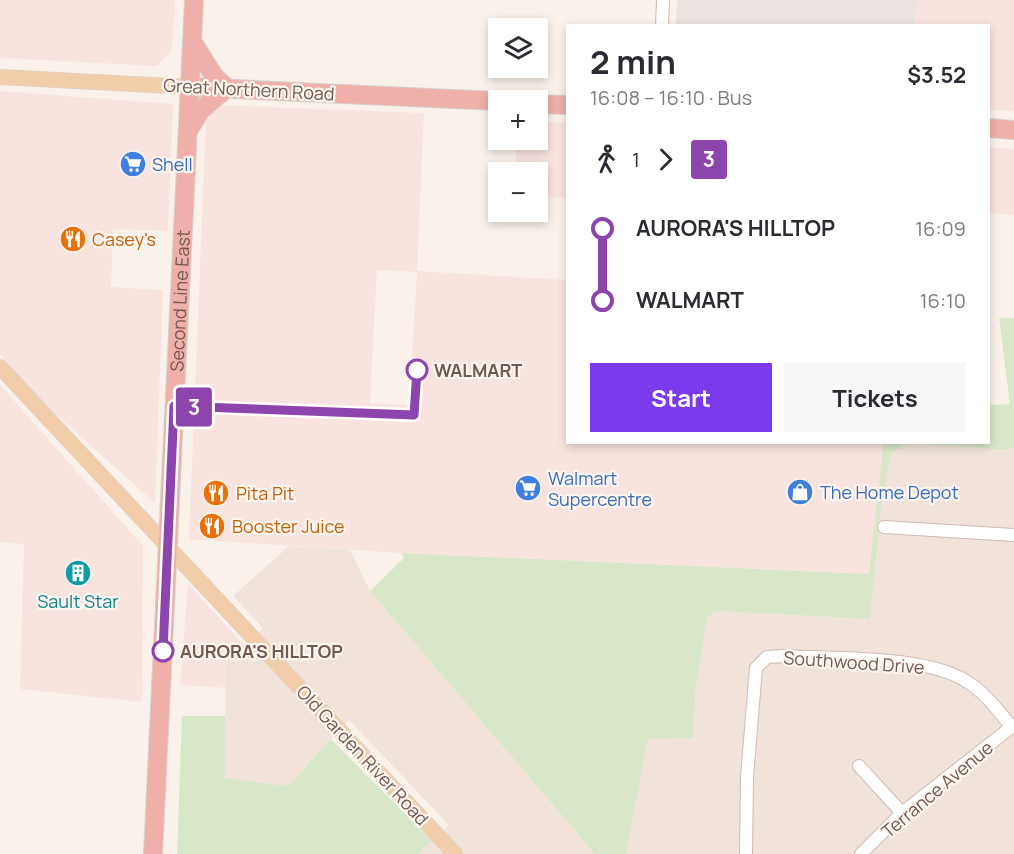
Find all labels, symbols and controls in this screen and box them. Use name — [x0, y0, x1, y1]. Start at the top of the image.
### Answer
map controls — [488, 18, 548, 222]
button: layers — [488, 18, 548, 78]
text: 2 min — [590, 39, 676, 84]
text: $3.52 — [907, 60, 966, 90]
street label: Great Northern Road — [163, 73, 335, 105]
text: 16:08 – 16:10 · Bus — [590, 84, 752, 111]
button: + — [488, 90, 548, 150]
icon: walk — [590, 143, 623, 176]
icon: forward — [649, 143, 682, 176]
text: 3 — [703, 145, 715, 173]
text: 1 — [632, 146, 640, 173]
supermarket icon: Shell — [118, 149, 148, 179]
place label: Shell — [152, 152, 193, 176]
button: − — [488, 162, 548, 222]
text: AURORA'S HILLTOP — [636, 213, 835, 243]
text: 16:09 — [915, 215, 966, 242]
restaurant icon: Casey's — [58, 224, 88, 254]
place label: Casey's — [92, 227, 156, 251]
street label: Second Line East — [164, 229, 195, 372]
text: WALMART — [636, 285, 744, 315]
text: 16:10 — [920, 287, 966, 314]
place label: WALMART — [434, 358, 522, 382]
marker: WALMART — [406, 359, 428, 381]
button: Start — [590, 363, 772, 432]
button: Tickets — [784, 363, 966, 432]
line badge: 3 — [174, 388, 214, 426]
text: 3 — [188, 393, 200, 421]
place label: Walmart Supercentre — [548, 466, 652, 511]
supermarket icon: Walmart Supercentre — [513, 473, 543, 503]
shop icon: The Home Depot — [785, 477, 815, 507]
restaurant icon: Pita Pit — [201, 478, 231, 508]
place label: The Home Depot — [820, 480, 959, 504]
place label: Pita Pit — [236, 481, 294, 505]
restaurant icon: Booster Juice — [197, 511, 227, 541]
place label: Booster Juice — [232, 514, 345, 538]
building icon: Sault Star — [63, 558, 93, 588]
place label: Sault Star — [37, 589, 119, 613]
place label: AURORA'S HILLTOP — [180, 639, 343, 663]
marker: AURORA'S HILLTOP — [152, 640, 174, 662]
street label: Southwood Drive — [783, 645, 925, 679]
street label: Old Garden River Road — [292, 680, 434, 830]
street label: Terrance Avenue — [876, 735, 998, 843]

